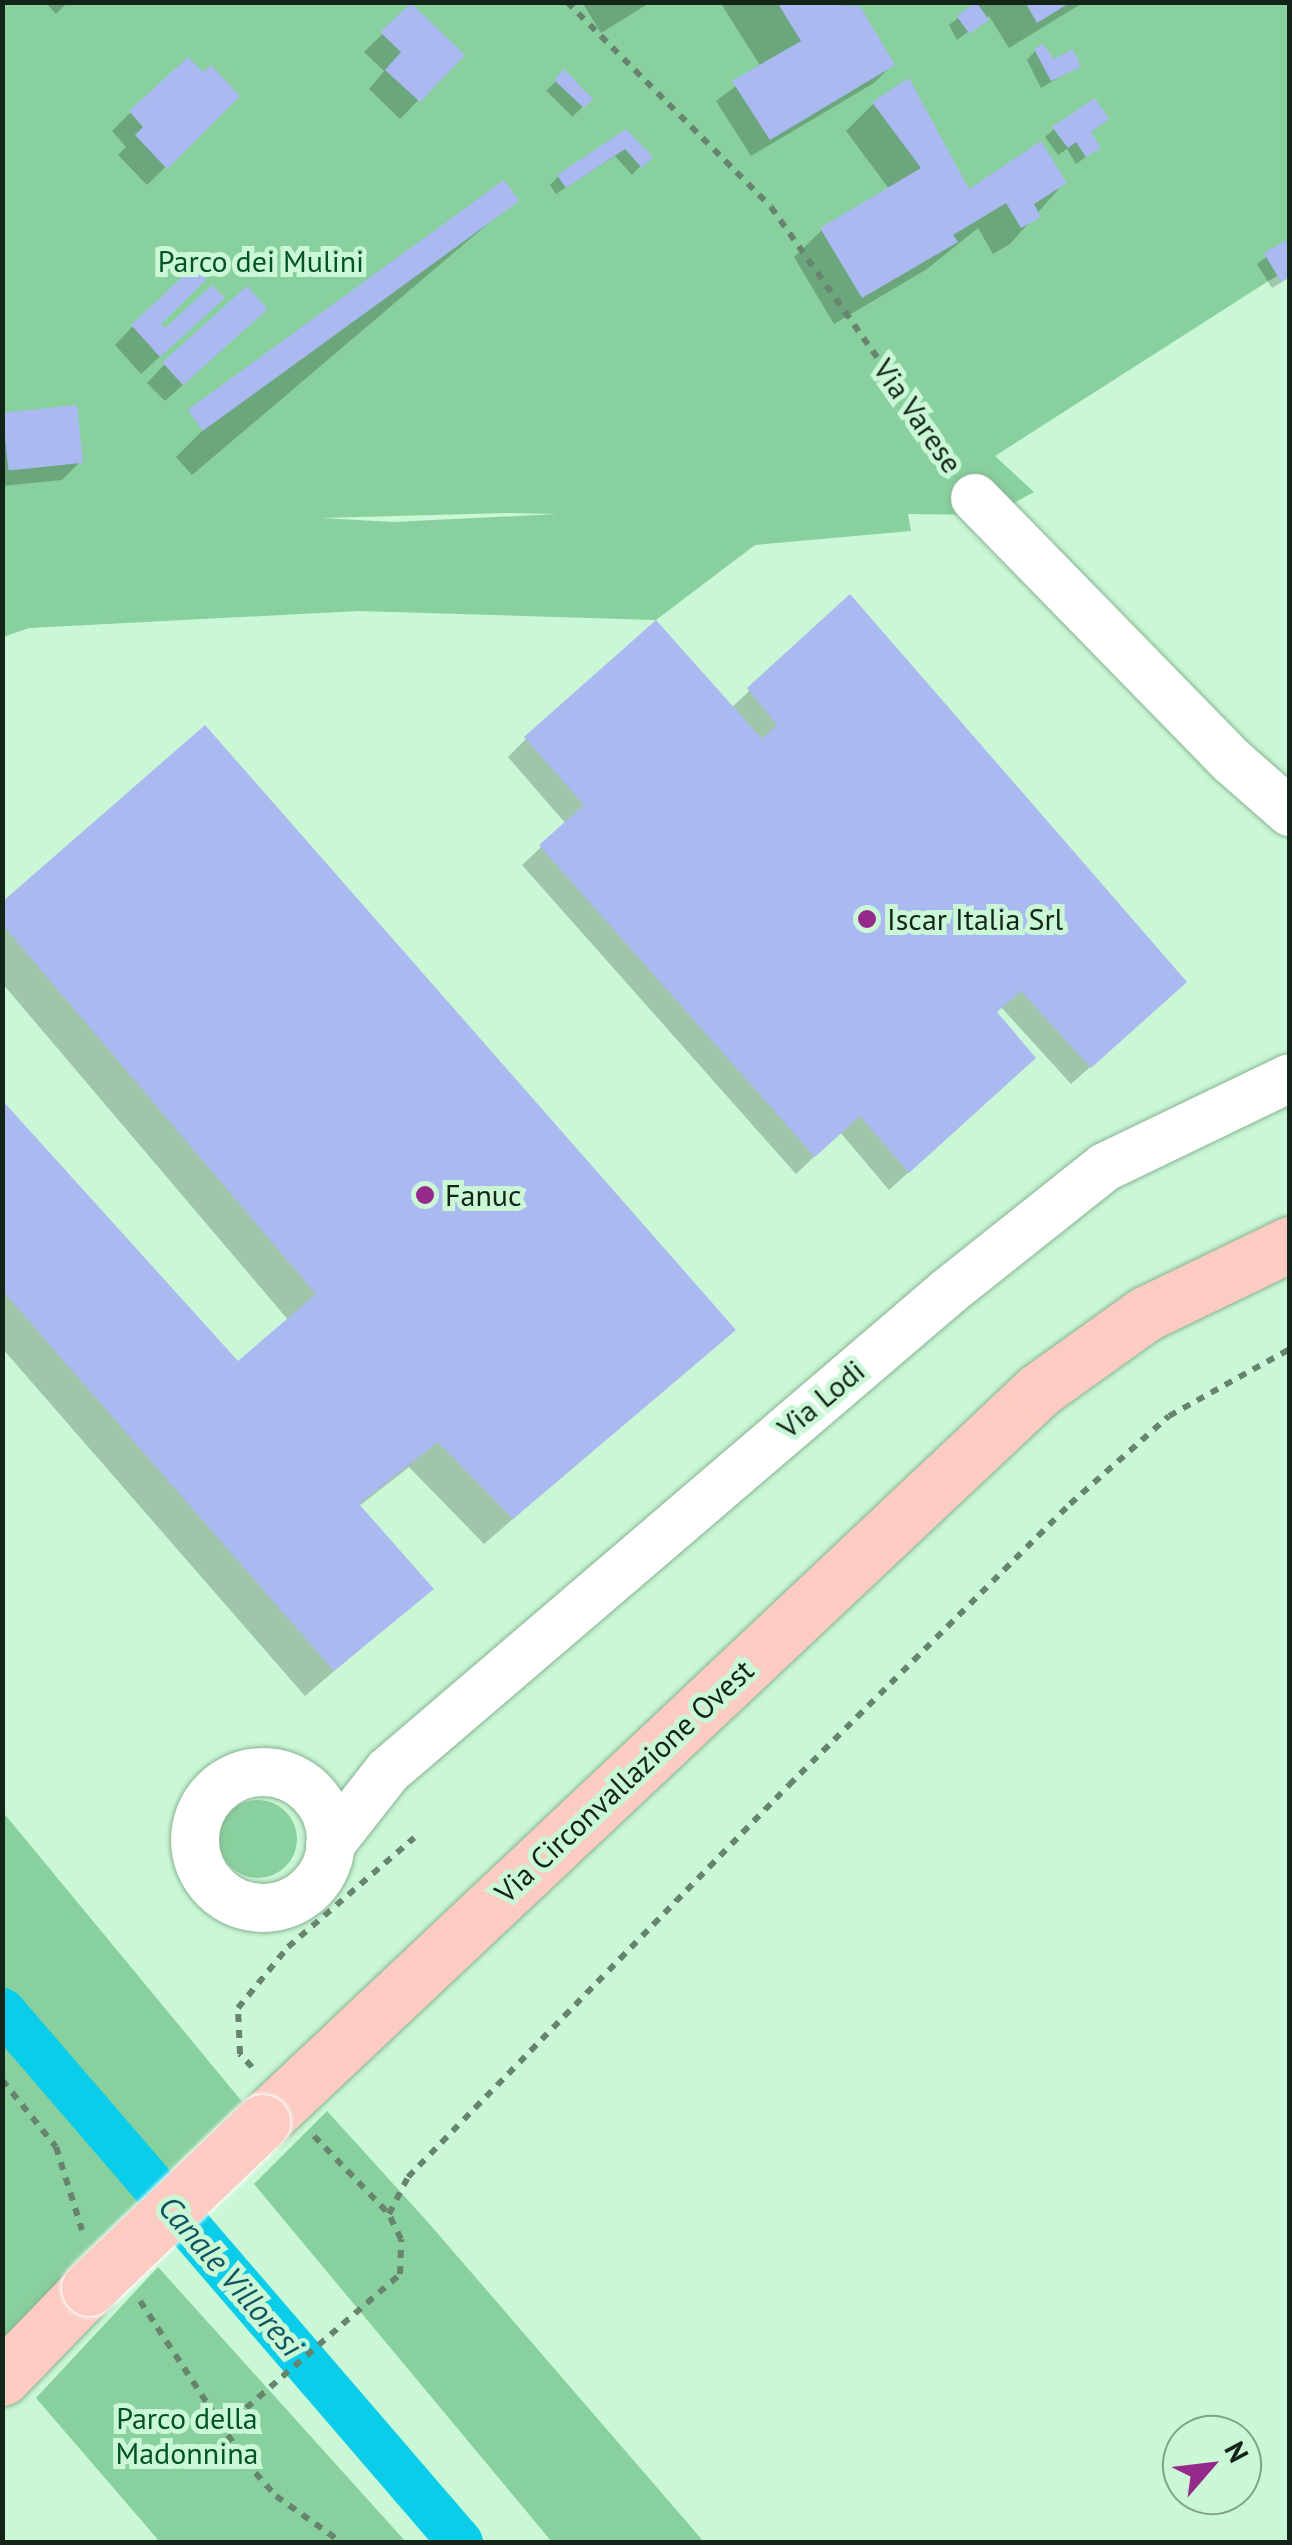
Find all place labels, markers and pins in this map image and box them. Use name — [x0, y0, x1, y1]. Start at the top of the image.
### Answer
place label: Iscar Italia Srl — [887, 901, 1063, 937]
marker: Iscar Italia Srl — [856, 908, 878, 930]
place label: Fanuc — [445, 1177, 521, 1213]
marker: Fanuc — [414, 1184, 436, 1206]

